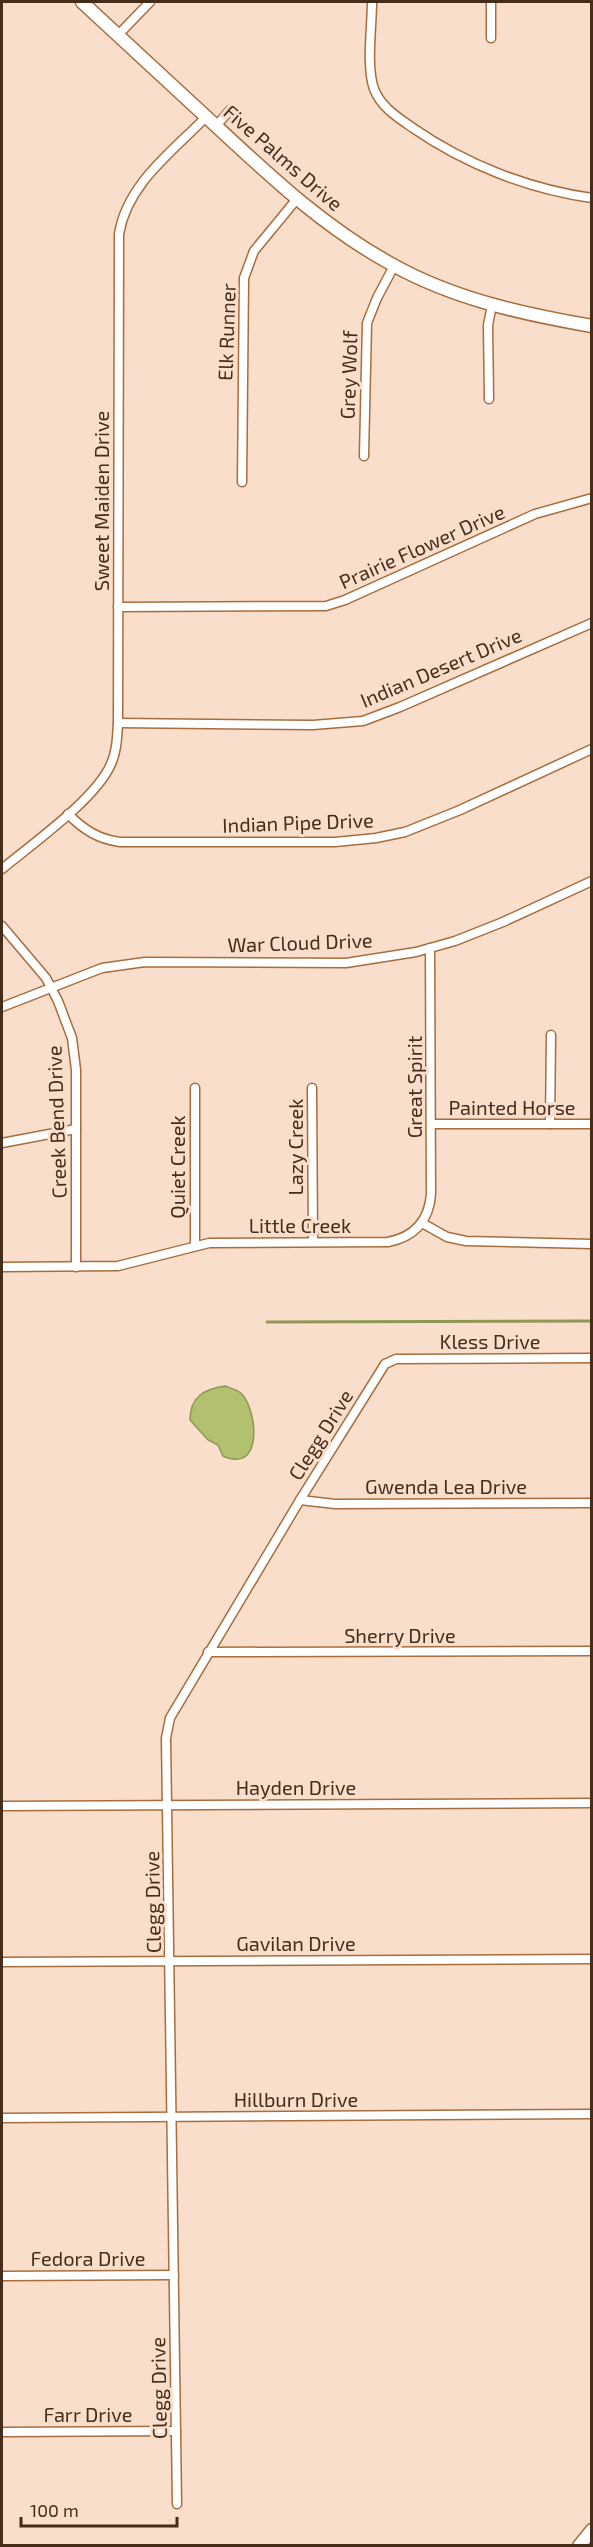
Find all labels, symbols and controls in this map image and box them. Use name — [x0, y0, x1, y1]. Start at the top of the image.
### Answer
street label: Five Palms Drive — [219, 99, 348, 215]
street label: Elk Runner — [212, 283, 240, 381]
street label: Grey Wolf — [334, 330, 362, 420]
street label: Sweet Maiden Drive — [89, 411, 113, 591]
street label: Prairie Flower Drive — [335, 499, 508, 593]
street label: Indian Desert Drive — [356, 622, 525, 712]
street label: Indian Pipe Drive — [222, 807, 374, 837]
street label: War Cloud Drive — [227, 927, 373, 957]
street label: Great Spirit — [402, 1035, 426, 1138]
street label: Creek Bend Drive — [41, 1045, 71, 1199]
street label: Painted Horse — [448, 1095, 576, 1119]
street label: Lazy Creek — [283, 1099, 307, 1195]
street label: Quiet Creek — [165, 1115, 189, 1219]
street label: Little Creek — [249, 1213, 351, 1237]
street label: Kless Drive — [440, 1329, 540, 1353]
street label: Clegg Drive — [283, 1385, 357, 1484]
street label: Gwenda Lea Drive — [365, 1474, 527, 1498]
street label: Sherry Drive — [344, 1623, 456, 1647]
street label: Hayden Drive — [236, 1775, 356, 1799]
street label: Clegg Drive — [139, 1851, 165, 1953]
street label: Gavilan Drive — [236, 1931, 356, 1955]
street label: Hillburn Drive — [234, 2087, 358, 2111]
street label: Fedora Drive — [31, 2246, 145, 2270]
street label: Clegg Drive — [145, 2337, 171, 2439]
street label: Farr Drive — [44, 2402, 132, 2426]
scale bar — [21, 2490, 177, 2528]
text: 100 m — [30, 2499, 79, 2521]

